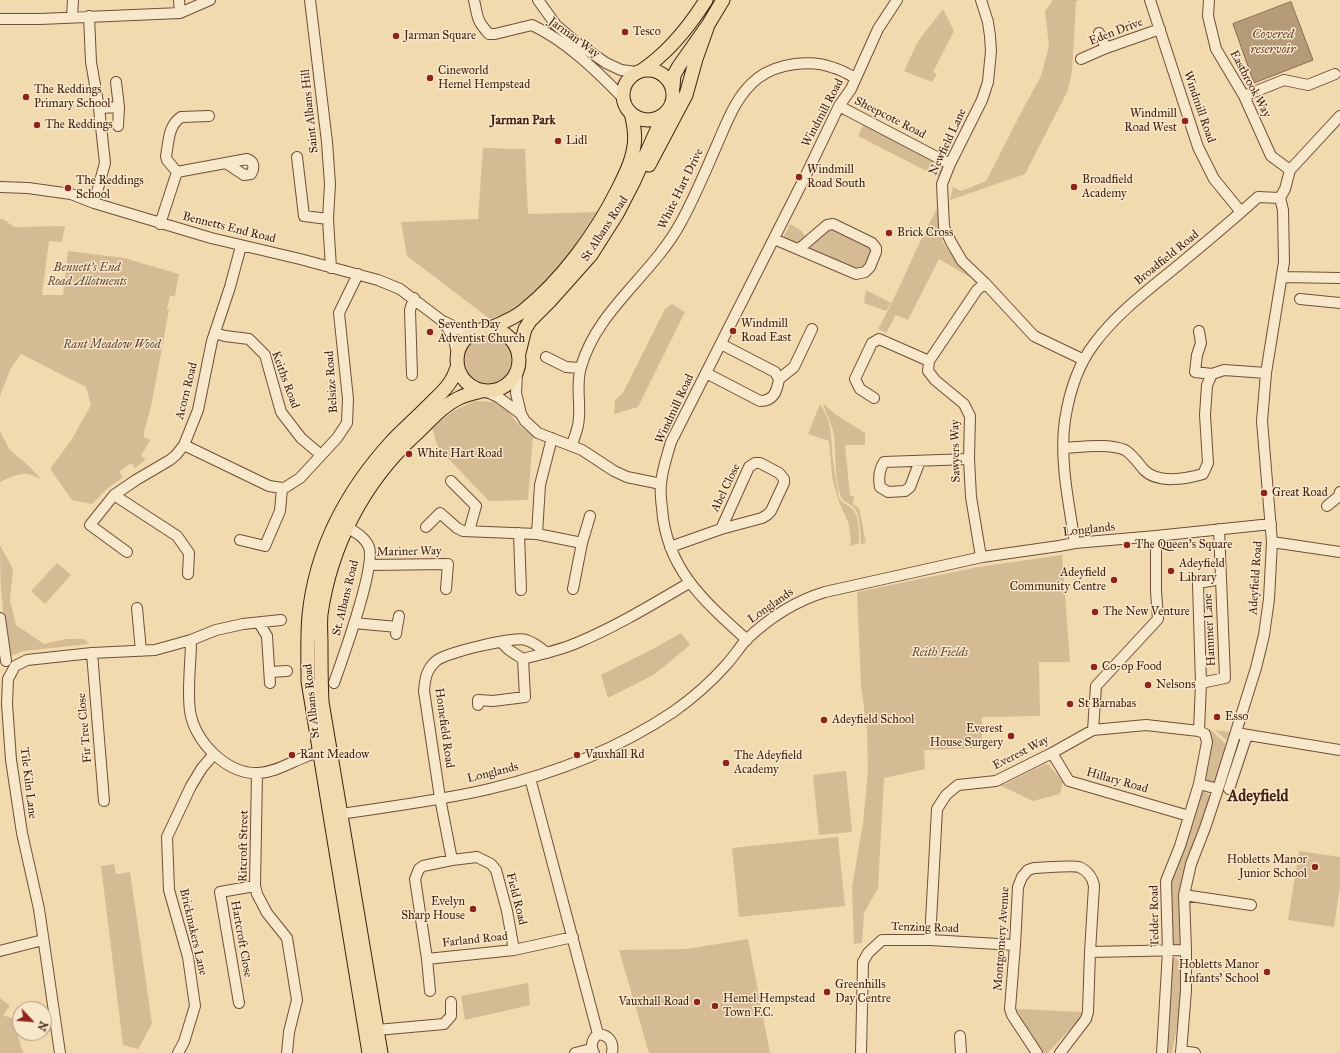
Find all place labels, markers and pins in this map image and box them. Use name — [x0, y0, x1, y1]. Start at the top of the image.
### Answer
place label: Tesco — [633, 25, 661, 39]
marker: Tesco — [620, 27, 630, 37]
place label: Jarman Square — [404, 29, 476, 43]
marker: Jarman Square — [391, 31, 401, 41]
place label: Cineworld Hemel Hempstead — [438, 64, 530, 92]
marker: Cineworld Hemel Hempstead — [425, 73, 435, 83]
place label: The Reddings Primary School — [34, 83, 111, 111]
marker: The Reddings Primary School — [21, 92, 31, 102]
place label: Windmill Road West — [1124, 107, 1177, 135]
marker: Windmill Road West — [1180, 116, 1190, 126]
place label: The Reddings — [45, 118, 113, 132]
marker: The Reddings — [32, 120, 42, 130]
place label: Lidl — [566, 134, 587, 148]
marker: Lidl — [553, 136, 563, 146]
place label: Windmill Road South — [807, 163, 866, 191]
marker: Windmill Road South — [794, 172, 804, 182]
place label: Broadfield Academy — [1082, 173, 1133, 201]
place label: The Reddings School — [76, 174, 144, 202]
marker: Broadfield Academy — [1069, 182, 1079, 192]
marker: The Reddings School — [63, 183, 73, 193]
place label: Brick Cross — [897, 226, 953, 240]
marker: Brick Cross — [884, 228, 894, 238]
place label: Windmill Road East — [741, 317, 791, 345]
place label: Seventh Day Adventist Church — [438, 318, 525, 346]
marker: Windmill Road East — [728, 326, 738, 336]
marker: Seventh Day Adventist Church — [425, 327, 435, 337]
place label: White Hart Road — [417, 447, 503, 461]
marker: White Hart Road — [404, 449, 414, 459]
place label: Great Road — [1272, 486, 1328, 500]
marker: Great Road — [1259, 488, 1269, 498]
place label: The Queen's Square — [1135, 538, 1232, 552]
marker: The Queen's Square — [1122, 540, 1132, 550]
place label: Adeyfield Library — [1179, 557, 1225, 585]
place label: Adeyfield Community Centre — [1010, 566, 1106, 594]
marker: Adeyfield Library — [1166, 566, 1176, 576]
marker: Adeyfield Community Centre — [1109, 575, 1119, 585]
place label: The New Venture — [1103, 605, 1190, 619]
marker: The New Venture — [1090, 607, 1100, 617]
place label: Co-op Food — [1102, 660, 1162, 674]
marker: Co-op Food — [1089, 662, 1099, 672]
place label: Nelsons — [1156, 678, 1196, 692]
marker: Nelsons — [1143, 680, 1153, 690]
place label: St Barnabas — [1078, 697, 1136, 711]
marker: St Barnabas — [1065, 699, 1075, 709]
place label: Esso — [1225, 710, 1248, 724]
marker: Esso — [1212, 712, 1222, 722]
place label: Adeyfield School — [832, 713, 914, 727]
marker: Adeyfield School — [819, 715, 829, 725]
place label: Everest House Surgery — [930, 722, 1003, 750]
marker: Everest House Surgery — [1006, 731, 1016, 741]
place label: Rant Meadow — [300, 748, 369, 762]
place label: Vauxhall Rd — [585, 748, 644, 762]
place label: The Adeyfield Academy — [734, 749, 802, 777]
marker: Rant Meadow — [287, 750, 297, 760]
marker: Vauxhall Rd — [572, 750, 582, 760]
marker: The Adeyfield Academy — [721, 758, 731, 768]
place label: Hobletts Manor Junior School — [1227, 853, 1307, 881]
marker: Hobletts Manor Junior School — [1310, 862, 1320, 872]
place label: Evelyn Sharp House — [401, 895, 465, 923]
marker: Evelyn Sharp House — [468, 904, 478, 914]
place label: Hobletts Manor Infants' School — [1179, 958, 1259, 986]
marker: Hobletts Manor Infants' School — [1262, 967, 1272, 977]
place label: Greenhills Day Centre — [835, 978, 891, 1006]
marker: Greenhills Day Centre — [822, 987, 832, 997]
place label: Hemel Hempstead Town F.C. — [723, 992, 815, 1020]
place label: Vauxhall Road — [618, 995, 689, 1009]
marker: Vauxhall Road — [692, 997, 702, 1007]
marker: Hemel Hempstead Town F.C. — [710, 1001, 720, 1011]

